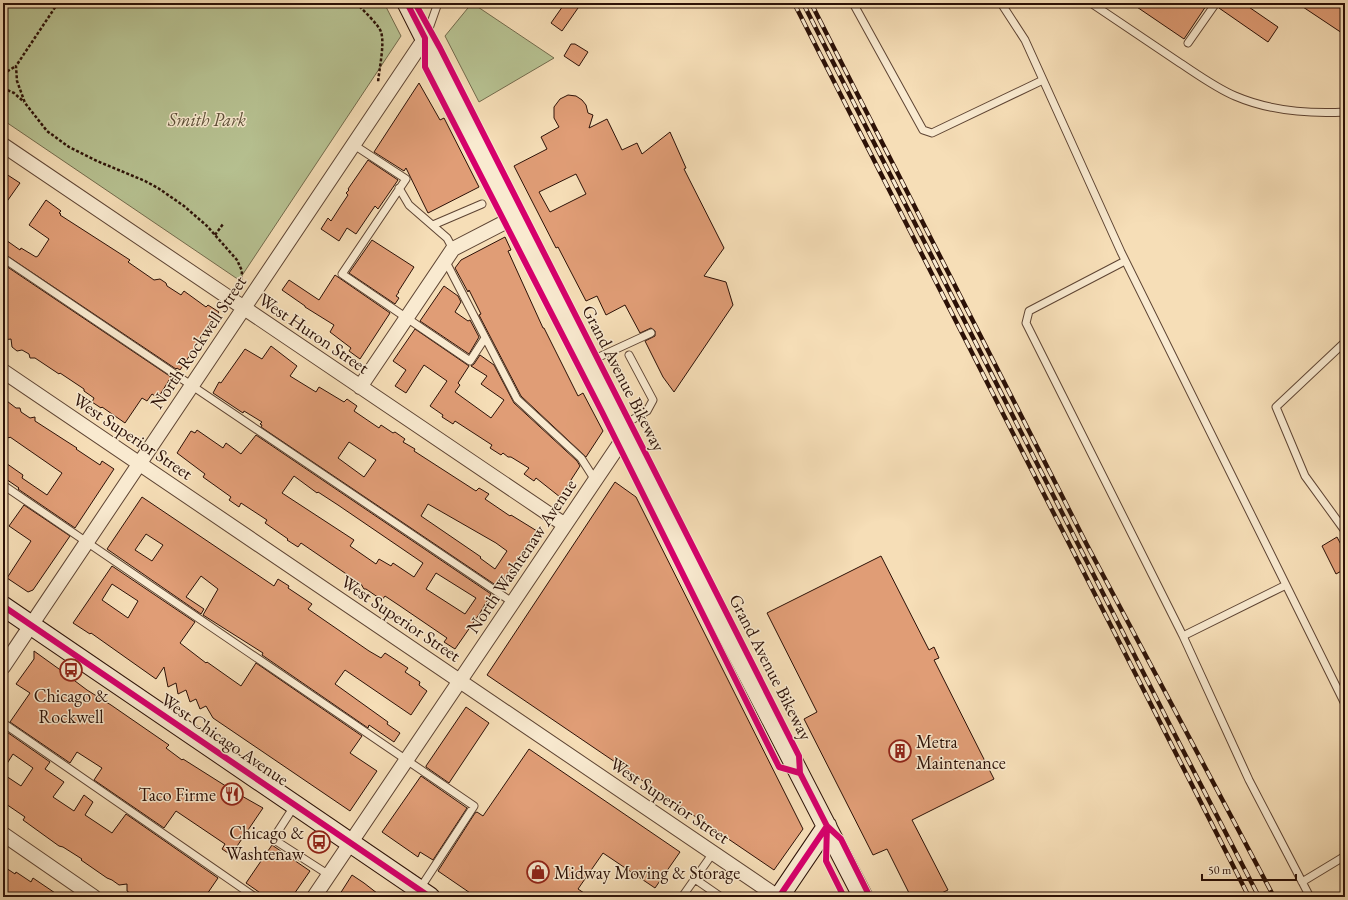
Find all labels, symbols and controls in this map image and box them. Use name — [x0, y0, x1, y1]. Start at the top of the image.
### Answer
park label: Smith Park — [167, 108, 246, 131]
street label: North Rockwell Street — [145, 271, 251, 413]
street label: West Huron Street — [254, 288, 374, 379]
street label: Grand Avenue Bikeway — [577, 301, 671, 455]
street label: West Superior Street — [69, 387, 198, 485]
street label: North Washtenaw Avenue — [461, 474, 581, 638]
street label: West Superior Street — [337, 569, 466, 667]
street label: Grand Avenue Bikeway — [724, 590, 818, 744]
bus stop icon: Chicago & Rockwell — [58, 657, 84, 683]
place label: Chicago & Rockwell — [34, 684, 109, 728]
street label: West Chicago Avenue — [157, 688, 293, 790]
place label: Metra Maintenance — [916, 730, 1006, 774]
building icon: Metra Maintenance — [887, 738, 913, 764]
street label: West Superior Street — [606, 751, 735, 849]
restaurant icon: Taco Firme — [219, 781, 245, 807]
place label: Taco Firme — [139, 783, 216, 806]
place label: Chicago & Washtenaw — [226, 821, 305, 865]
bus stop icon: Chicago & Washtenaw — [306, 829, 332, 855]
scale bar — [1202, 856, 1296, 882]
shop icon: Midway Moving & Storage — [525, 859, 551, 885]
place label: Midway Moving & Storage — [554, 861, 740, 884]
text: 50 m — [1208, 862, 1232, 878]

